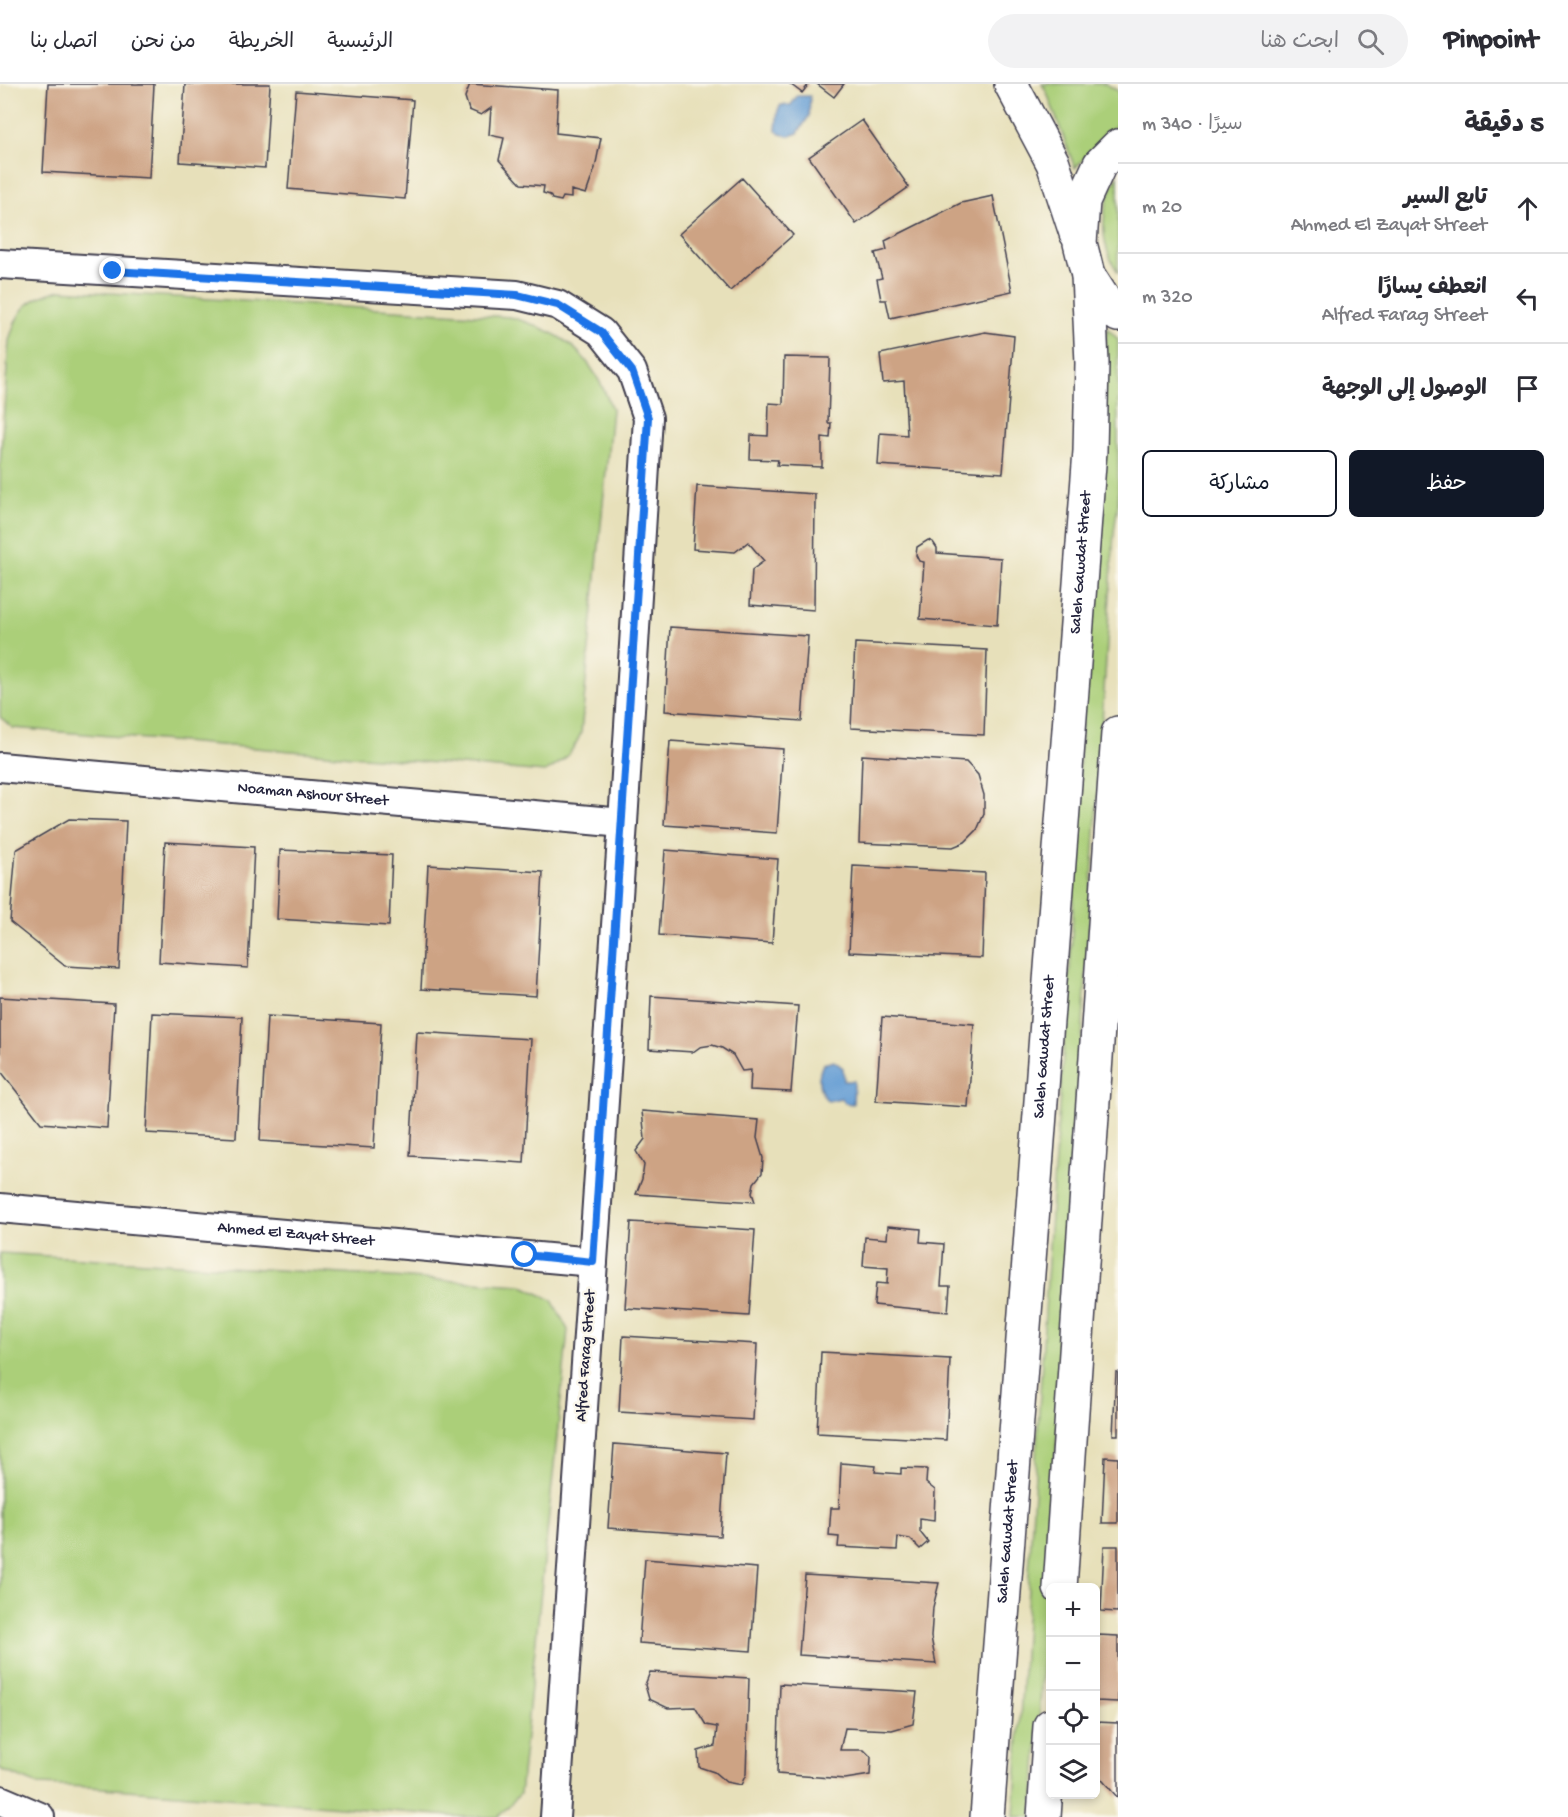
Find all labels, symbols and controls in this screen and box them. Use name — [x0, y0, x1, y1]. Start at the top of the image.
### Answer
search box — [988, 14, 1408, 68]
icon: search — [1354, 25, 1387, 58]
text: Pinpoint — [1444, 25, 1538, 58]
text: ابحث هنا — [1260, 30, 1339, 56]
text: اتصل بنا — [30, 31, 98, 56]
text: من نحن — [131, 31, 196, 56]
text: الخريطة — [229, 31, 294, 56]
text: الرئيسية — [327, 31, 393, 56]
text: 5 دقيقة — [1464, 111, 1544, 142]
text: سيرًا · 340 m — [1142, 114, 1243, 137]
text: تابع السير — [1403, 186, 1487, 212]
icon: ahead — [1511, 192, 1544, 225]
text: 20 m — [1142, 197, 1182, 220]
text: Ahmed El Zayat Street — [1291, 215, 1487, 238]
route end — [99, 257, 125, 283]
text: انعطف يسارًا — [1378, 276, 1487, 302]
icon: left — [1511, 282, 1544, 315]
text: 320 m — [1142, 287, 1193, 310]
text: Alfred Farag Street — [1322, 305, 1487, 328]
icon: arrive — [1511, 372, 1544, 405]
text: الوصول إلى الوجهة — [1322, 377, 1487, 403]
button: مشاركة — [1142, 450, 1337, 517]
button: حفظ — [1349, 450, 1544, 517]
street label: Saleh Gawdat Street — [1067, 489, 1097, 635]
street label: Noaman Ashour Street — [237, 779, 390, 811]
street label: Saleh Gawdat Street — [1030, 974, 1060, 1119]
street label: Ahmed El Zayat Street — [217, 1218, 376, 1252]
route start — [511, 1241, 537, 1267]
street label: Alfred Farag Street — [573, 1288, 601, 1423]
street label: Saleh Gawdat Street — [994, 1458, 1023, 1604]
map controls — [1046, 1583, 1100, 1799]
button: + — [1046, 1583, 1100, 1637]
button: − — [1046, 1637, 1100, 1691]
button: locate — [1046, 1691, 1100, 1745]
button: layers — [1046, 1745, 1100, 1799]

